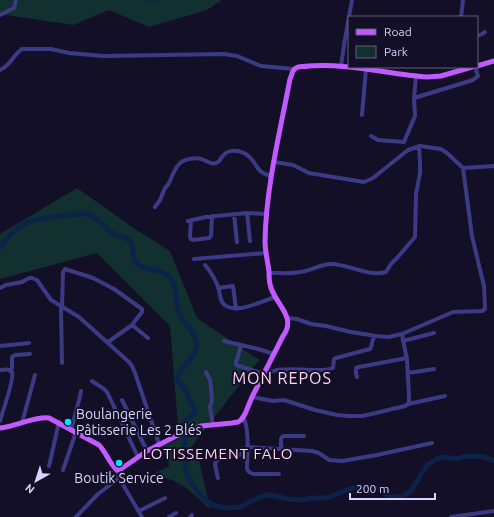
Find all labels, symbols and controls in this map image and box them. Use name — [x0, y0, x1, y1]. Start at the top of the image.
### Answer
legend — [348, 16, 478, 68]
text: Road — [384, 25, 412, 38]
text: Park — [384, 45, 408, 58]
district label: MON REPOS — [232, 369, 332, 387]
place label: Boulangerie Pâtisserie Les 2 Blés — [76, 406, 201, 438]
marker: Boulangerie Pâtisserie Les 2 Blés — [63, 417, 73, 427]
district label: LOTISSEMENT FALO — [143, 445, 293, 462]
marker: Boutik Service — [114, 458, 124, 468]
north arrow — [16, 461, 56, 501]
place label: Boutik Service — [74, 470, 164, 486]
scale bar — [350, 475, 435, 501]
text: N — [23, 482, 37, 496]
text: 200 m — [356, 482, 389, 495]

